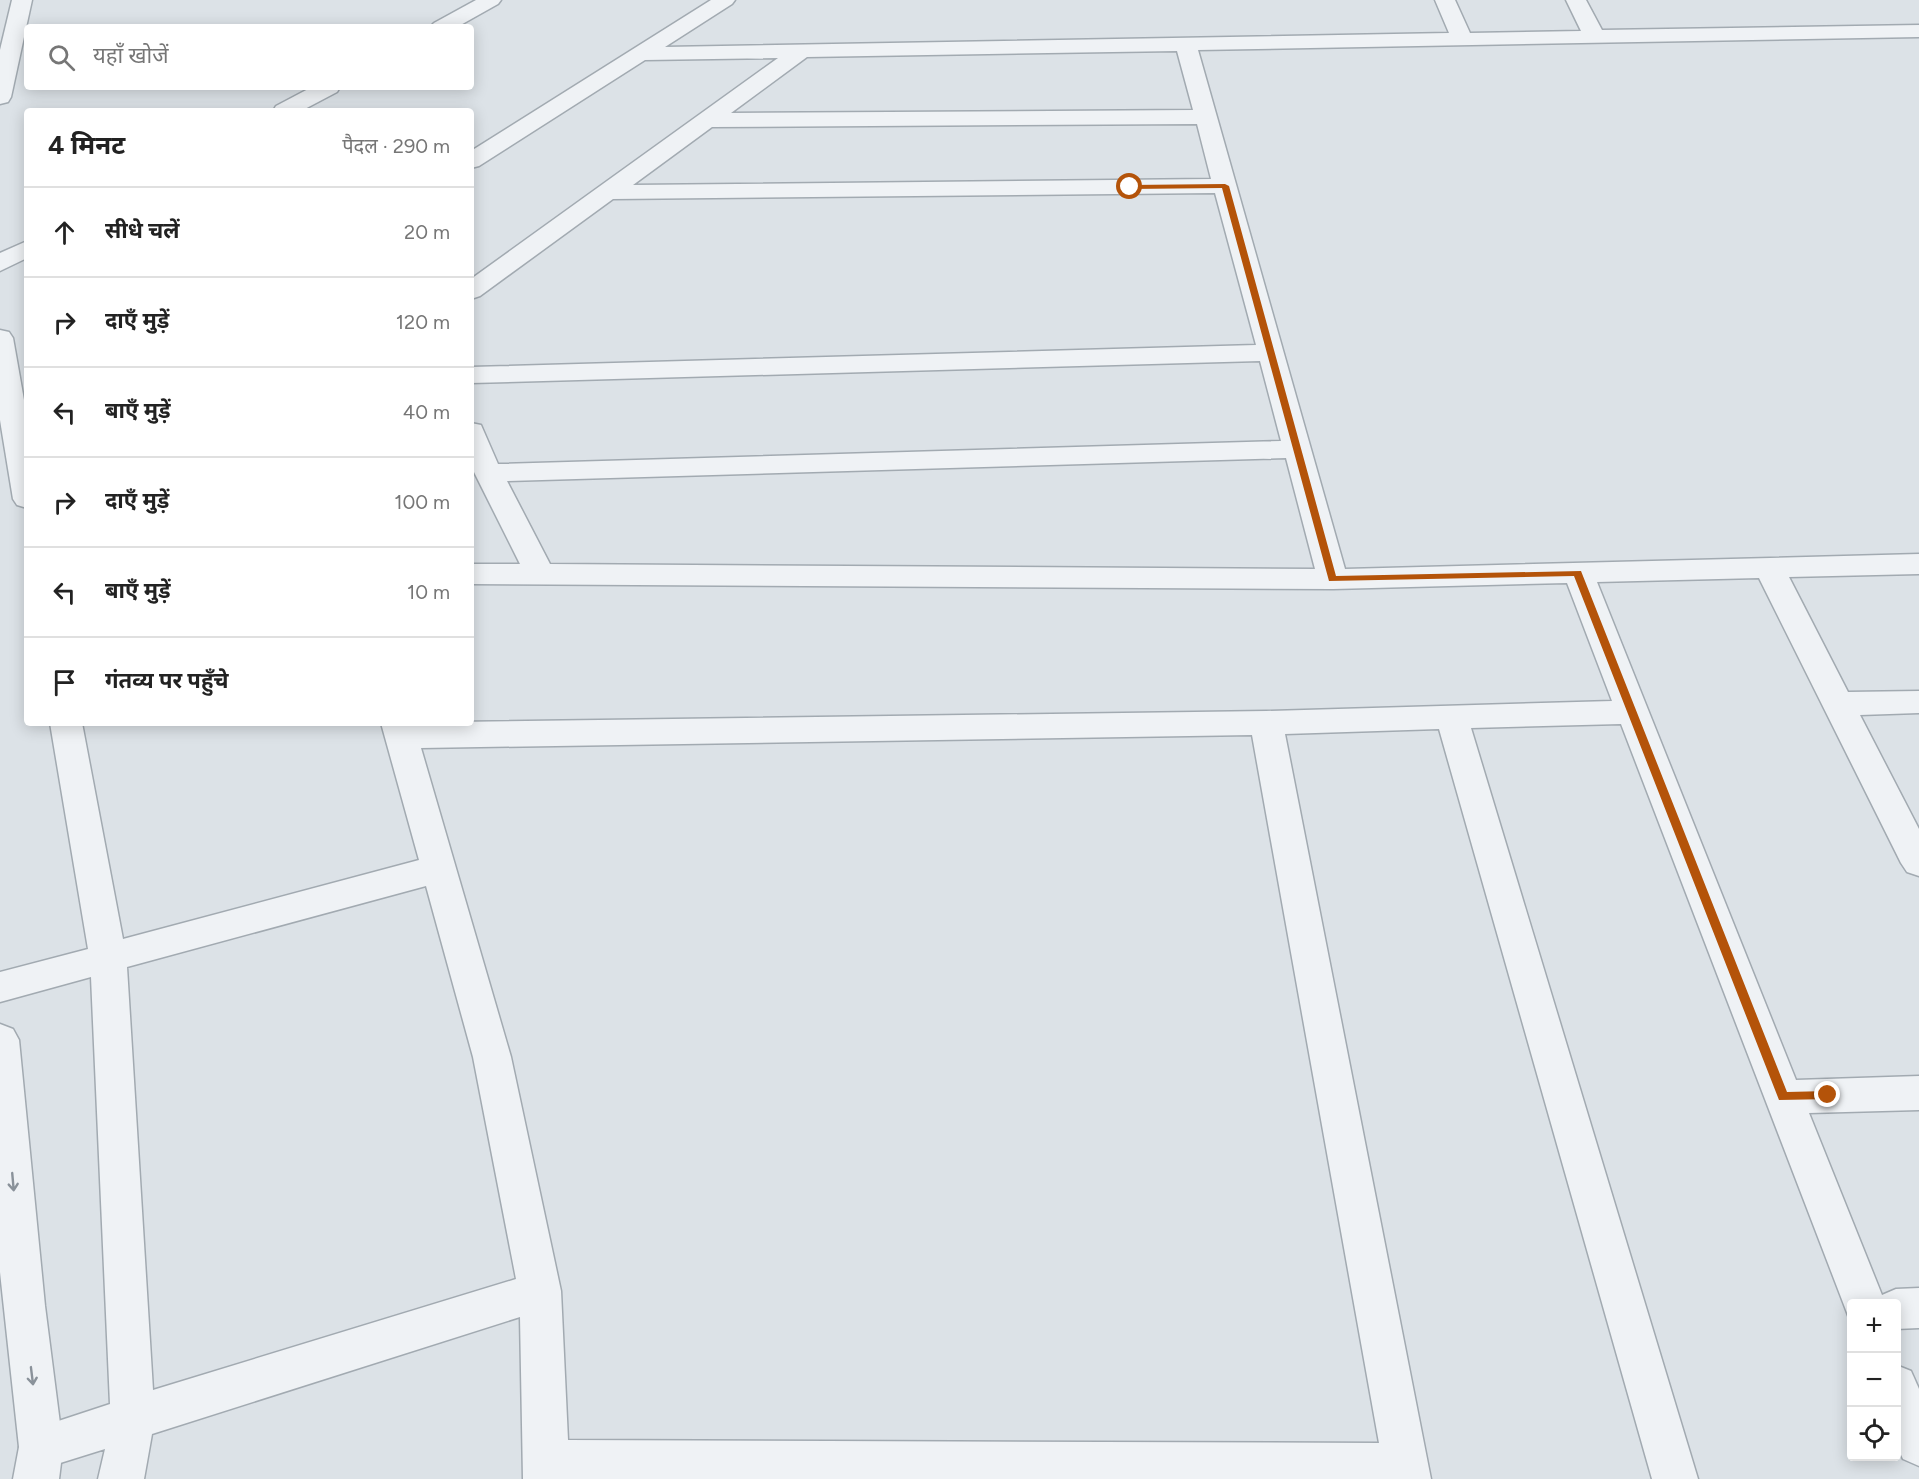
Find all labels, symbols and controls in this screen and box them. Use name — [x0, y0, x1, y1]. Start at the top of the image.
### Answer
search box — [24, 24, 474, 90]
icon: search — [45, 41, 78, 74]
text: यहाँ खोजें — [93, 42, 169, 69]
text: 4 मिनट — [48, 129, 125, 161]
text: पैदल · 290 m — [342, 134, 450, 158]
route start — [1116, 173, 1142, 199]
icon: ahead — [48, 216, 81, 249]
text: सीधे चलें — [105, 217, 180, 244]
text: 20 m — [404, 220, 450, 244]
icon: right — [48, 306, 81, 339]
text: दाएँ मुड़ें — [105, 307, 169, 334]
text: 120 m — [396, 310, 450, 334]
icon: left — [48, 396, 81, 429]
text: बाएँ मुड़ें — [105, 397, 171, 424]
text: 40 m — [403, 400, 450, 424]
icon: right — [48, 486, 81, 519]
text: दाएँ मुड़ें — [105, 487, 169, 514]
text: 100 m — [394, 490, 450, 514]
icon: left — [48, 576, 81, 609]
text: बाएँ मुड़ें — [105, 577, 171, 604]
text: 10 m — [407, 580, 450, 604]
icon: arrive — [48, 666, 81, 699]
text: गंतव्य पर पहुँचे — [105, 667, 229, 694]
route end — [1814, 1081, 1840, 1107]
one-way arrow — [8, 1171, 19, 1191]
map controls — [1847, 1299, 1901, 1461]
button: + — [1847, 1299, 1901, 1353]
button: − — [1847, 1353, 1901, 1407]
one-way arrow — [27, 1365, 38, 1385]
button: locate — [1847, 1407, 1901, 1461]

